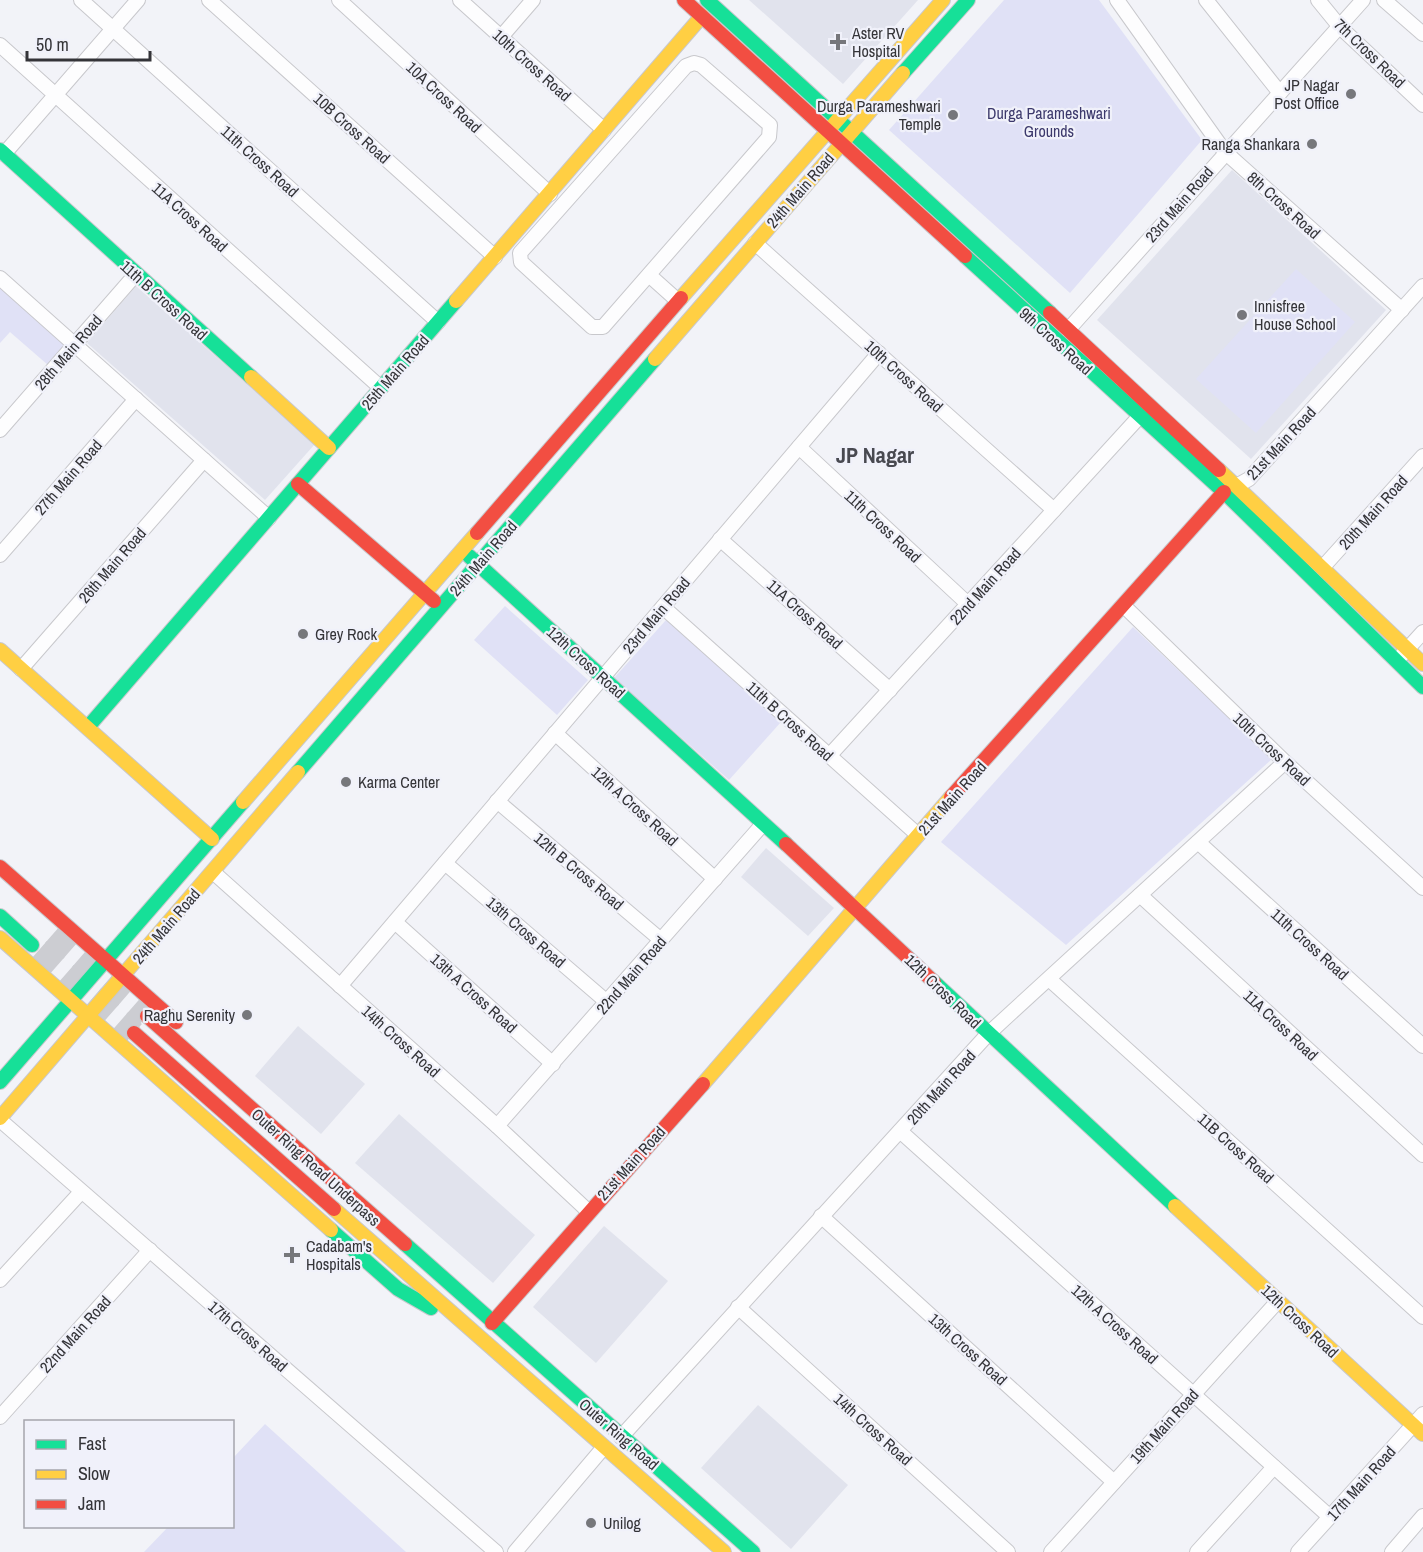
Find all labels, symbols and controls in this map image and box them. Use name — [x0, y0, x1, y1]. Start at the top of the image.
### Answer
street label: 7th Cross Road — [1330, 13, 1410, 93]
place label: Aster RV Hospital — [851, 22, 905, 62]
scale bar — [27, 24, 150, 62]
street label: 10th Cross Road — [488, 24, 576, 106]
text: 50 m — [36, 32, 69, 57]
marker: Aster RV Hospital — [829, 33, 847, 51]
street label: 10A Cross Road — [402, 56, 486, 138]
place label: JP Nagar Post Office — [1274, 74, 1340, 114]
marker: JP Nagar Post Office — [1344, 87, 1358, 101]
street label: 10B Cross Road — [309, 88, 395, 168]
place label: Durga Parameshwari Temple — [817, 95, 941, 135]
park label: Durga Parameshwari Grounds — [987, 102, 1111, 142]
marker: Durga Parameshwari Temple — [946, 108, 960, 122]
street label: 11th Cross Road — [216, 120, 304, 202]
place label: Ranga Shankara — [1202, 133, 1301, 155]
marker: Ranga Shankara — [1305, 137, 1319, 151]
street label: 24th Main Road — [761, 148, 839, 232]
street label: 23rd Main Road — [1140, 161, 1218, 247]
street label: 8th Cross Road — [1243, 166, 1325, 244]
street label: 11A Cross Road — [147, 177, 233, 257]
street label: 11th B Cross Road — [116, 255, 212, 345]
place label: Innisfree House School — [1254, 295, 1336, 335]
street label: 9th Cross Road — [1015, 302, 1097, 380]
marker: Innisfree House School — [1235, 308, 1249, 322]
street label: 28th Main Road — [29, 310, 107, 394]
street label: 25th Main Road — [356, 330, 434, 414]
street label: 10th Cross Road — [860, 335, 948, 417]
street label: 21st Main Road — [1241, 402, 1321, 484]
street label: 27th Main Road — [29, 435, 107, 519]
district label: JP Nagar — [836, 440, 914, 470]
street label: 20th Main Road — [1334, 470, 1412, 554]
street label: 11th Cross Road — [840, 485, 926, 567]
street label: 24th Main Road — [444, 516, 522, 600]
street label: 26th Main Road — [73, 523, 151, 607]
street label: 22nd Main Road — [944, 543, 1026, 629]
street label: 23rd Main Road — [617, 572, 695, 658]
street label: 11A Cross Road — [762, 574, 848, 654]
street label: 12th Cross Road — [542, 621, 630, 703]
place label: Grey Rock — [315, 623, 377, 645]
marker: Grey Rock — [296, 627, 310, 641]
street label: 11th B Cross Road — [742, 676, 838, 766]
street label: 10th Cross Road — [1228, 707, 1316, 791]
street label: 21st Main Road — [913, 756, 991, 840]
street label: 12th A Cross Road — [587, 761, 683, 851]
place label: Karma Center — [358, 771, 440, 793]
marker: Karma Center — [339, 775, 353, 789]
street label: 12th B Cross Road — [529, 827, 629, 915]
street label: 24th Main Road — [127, 884, 205, 968]
street label: 13th Cross Road — [482, 891, 570, 973]
street label: 11th Cross Road — [1266, 903, 1354, 985]
street label: 22nd Main Road — [591, 931, 671, 1019]
street label: 13th A Cross Road — [426, 948, 522, 1038]
street label: 12th Cross Road — [900, 949, 986, 1033]
street label: 11A Cross Road — [1239, 985, 1323, 1065]
street label: 14th Cross Road — [357, 1000, 445, 1082]
place label: Raghu Serenity — [144, 1004, 235, 1026]
marker: Raghu Serenity — [240, 1008, 254, 1022]
street label: 20th Main Road — [902, 1045, 980, 1129]
street label: Outer Ring Road Underpass — [247, 1103, 385, 1231]
street label: 11B Cross Road — [1193, 1108, 1279, 1188]
street label: 21st Main Road — [592, 1121, 670, 1205]
place label: Cadabam's Hospitals — [306, 1235, 372, 1275]
marker: Cadabam's Hospitals — [283, 1246, 301, 1264]
street label: 12th A Cross Road — [1067, 1279, 1163, 1369]
street label: 12th Cross Road — [1256, 1279, 1344, 1363]
street label: 22nd Main Road — [34, 1291, 116, 1377]
street label: 17th Cross Road — [204, 1295, 292, 1377]
street label: 13th Cross Road — [924, 1308, 1012, 1390]
street label: 19th Main Road — [1125, 1384, 1203, 1468]
street label: 14th Cross Road — [829, 1388, 917, 1470]
street label: Outer Ring Road — [574, 1393, 664, 1475]
legend — [24, 1420, 234, 1528]
text: Fast — [78, 1431, 106, 1456]
street label: 17th Main Road — [1322, 1441, 1400, 1525]
text: Slow — [78, 1461, 110, 1486]
text: Jam — [78, 1491, 106, 1516]
place label: Unilog — [603, 1512, 642, 1534]
marker: Unilog — [584, 1516, 598, 1530]

